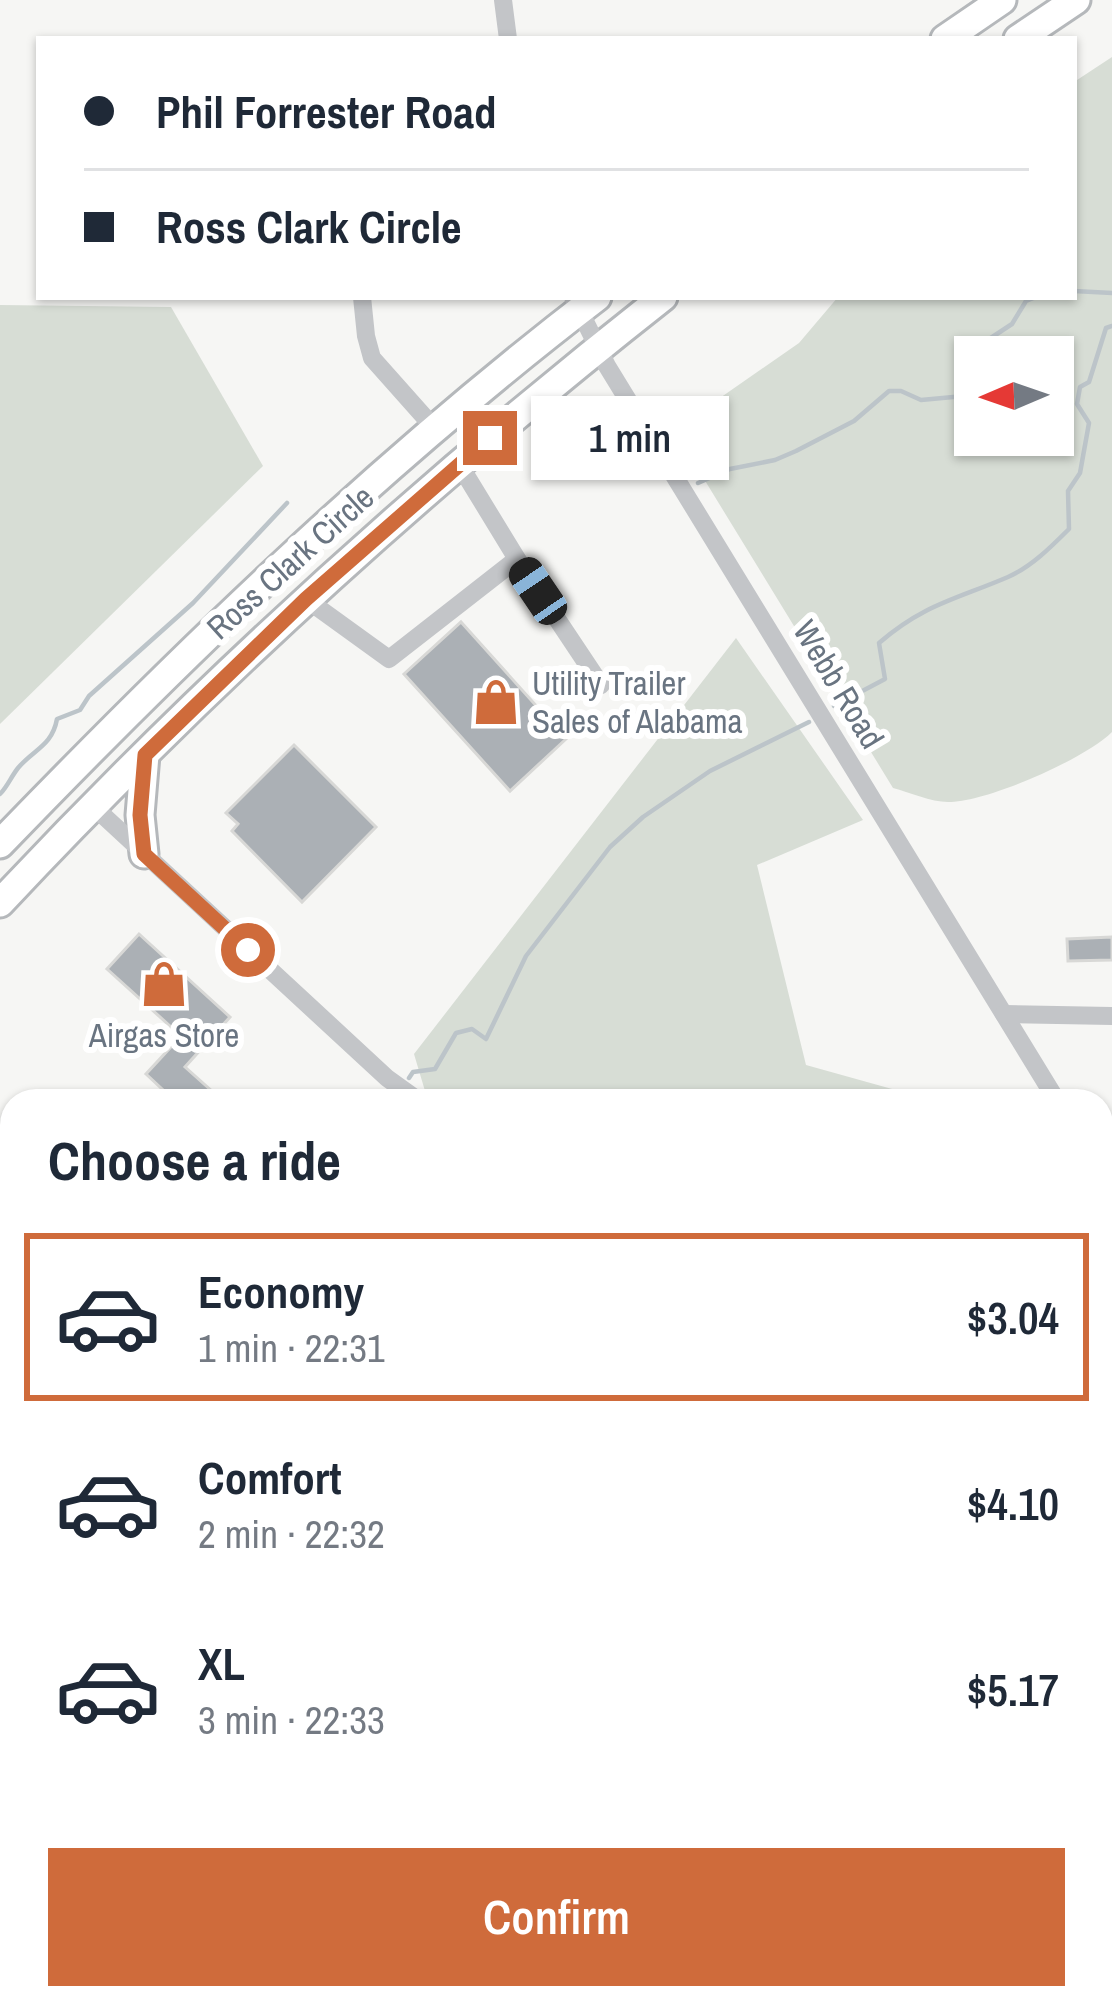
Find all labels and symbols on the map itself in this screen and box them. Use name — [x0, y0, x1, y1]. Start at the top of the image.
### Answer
north arrow — [954, 336, 1074, 456]
callout: 1 min — [532, 396, 730, 480]
route end — [463, 411, 517, 465]
street label: Ross Clark Circle — [197, 475, 383, 649]
car — [503, 551, 573, 631]
street label: Webb Road — [783, 612, 895, 756]
place label: Utility Trailer Sales of Alabama — [532, 661, 743, 743]
shop icon: Utility Trailer Sales of Alabama — [471, 677, 521, 727]
route start — [221, 923, 275, 977]
shop icon: Airgas Store — [139, 959, 189, 1009]
place label: Airgas Store — [88, 1013, 239, 1057]

